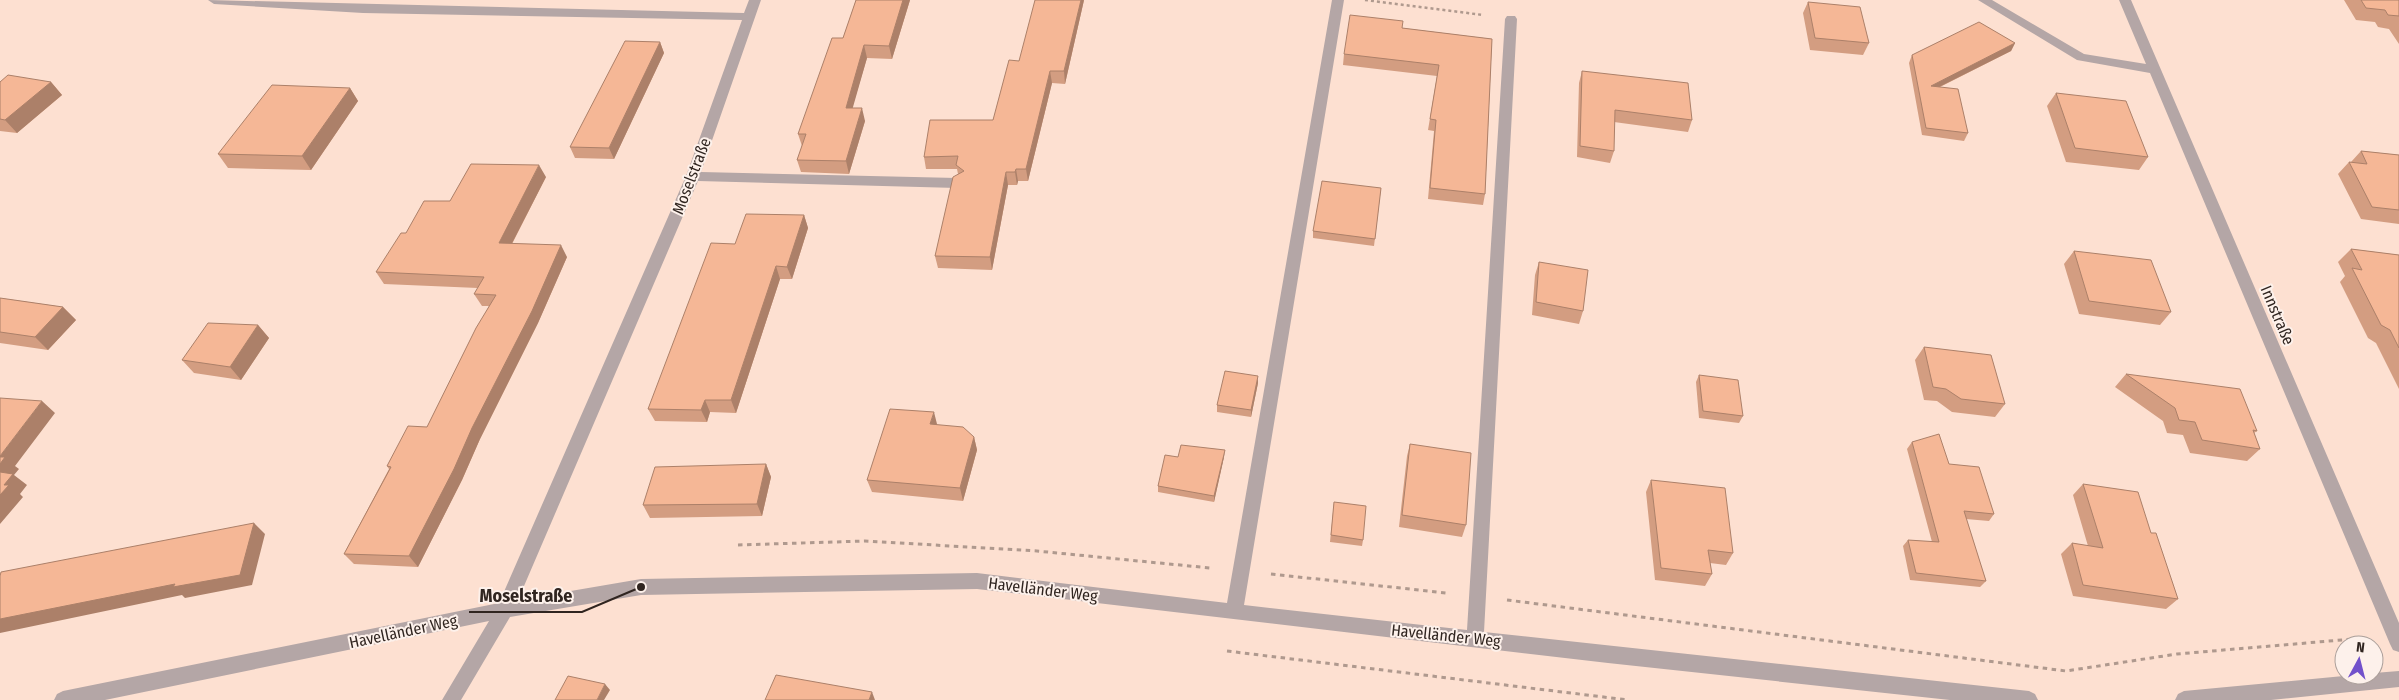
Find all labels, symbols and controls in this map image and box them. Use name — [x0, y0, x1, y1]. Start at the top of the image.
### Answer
street label: Moselstraße — [668, 135, 715, 217]
street label: Innstraße — [2257, 283, 2299, 348]
street label: Havelländer Weg — [987, 573, 1099, 606]
callout: Moselstraße — [469, 579, 582, 612]
text: Moselstraße — [480, 585, 572, 607]
street label: Havelländer Weg — [347, 611, 459, 652]
street label: Havelländer Weg — [1390, 620, 1502, 651]
north arrow — [2334, 635, 2384, 685]
text: N — [2355, 639, 2366, 657]

